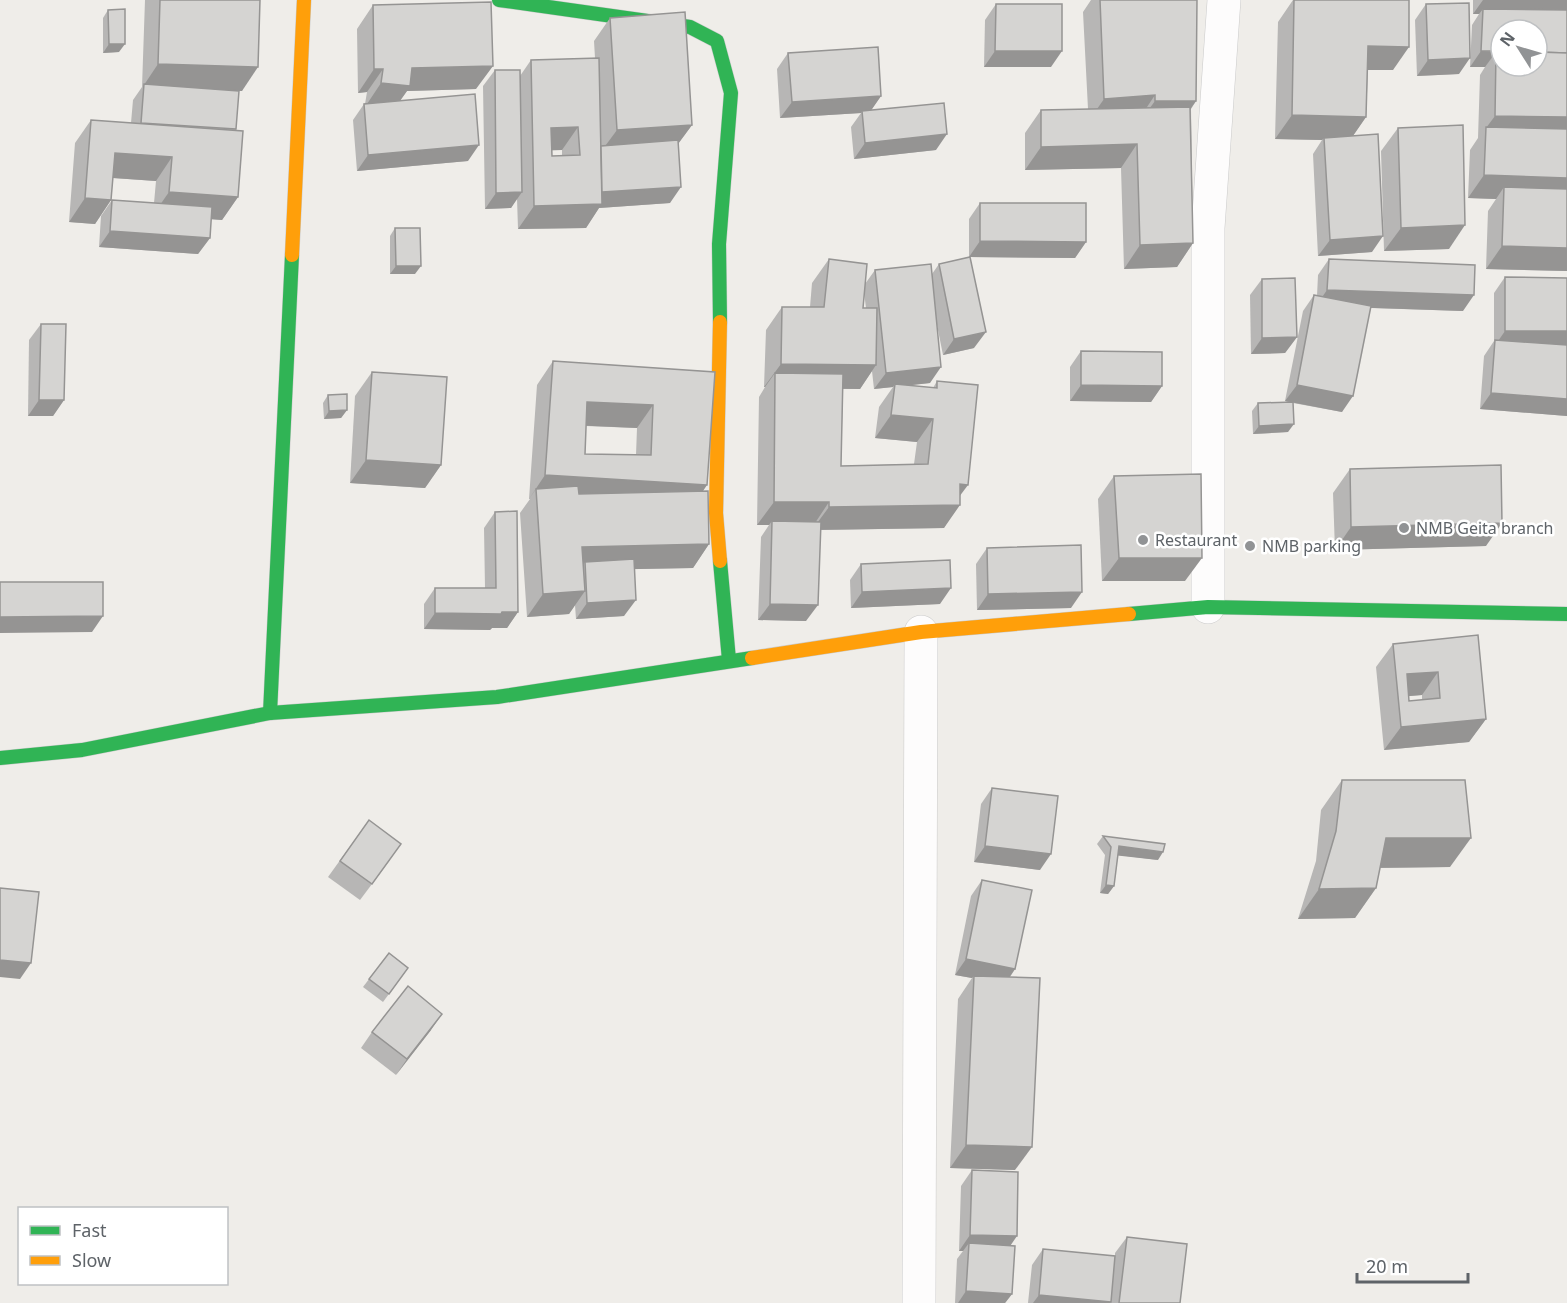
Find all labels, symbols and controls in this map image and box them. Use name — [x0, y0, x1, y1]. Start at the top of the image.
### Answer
north arrow — [1489, 18, 1549, 78]
text: N — [1494, 27, 1520, 51]
place label: NMB Geita branch — [1416, 517, 1554, 539]
marker: NMB Geita branch — [1397, 521, 1411, 535]
place label: Restaurant — [1155, 529, 1237, 551]
marker: Restaurant — [1136, 533, 1150, 547]
place label: NMB parking — [1262, 535, 1361, 557]
marker: NMB parking — [1243, 539, 1257, 553]
legend — [18, 1207, 228, 1285]
text: Fast — [72, 1218, 107, 1242]
scale bar — [1357, 1246, 1468, 1284]
text: Slow — [72, 1248, 111, 1272]
text: 20 m — [1366, 1254, 1408, 1278]

